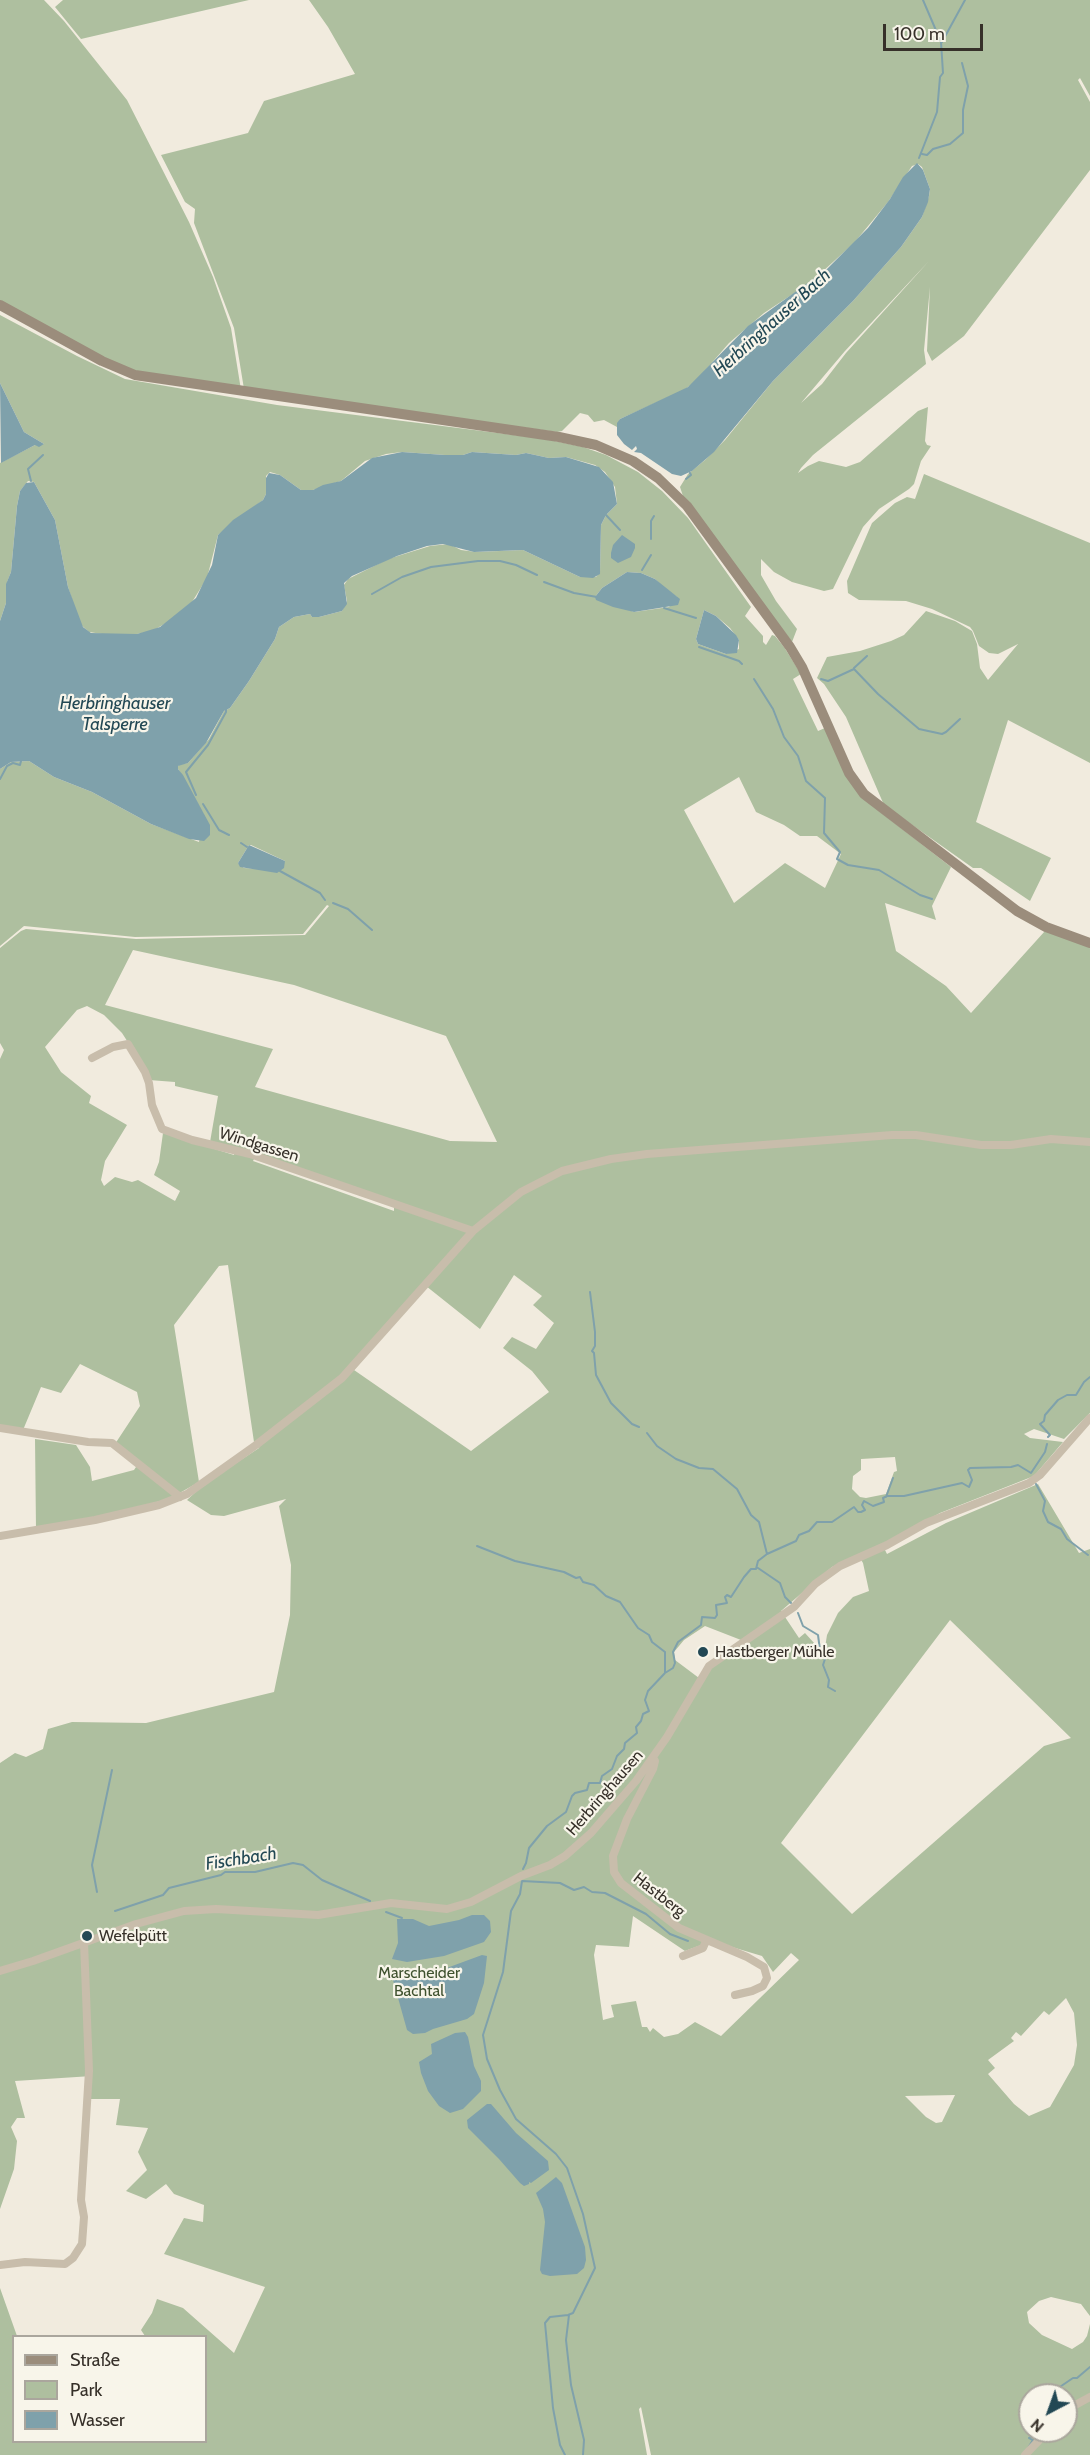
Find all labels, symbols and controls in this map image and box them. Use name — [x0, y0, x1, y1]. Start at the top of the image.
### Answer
scale bar — [886, 12, 986, 50]
text: 100 m — [894, 23, 945, 45]
water label: Herbringhauser Bach — [709, 265, 835, 381]
water label: Herbringhauser Talsperre — [60, 693, 170, 736]
street label: Windgassen — [217, 1124, 301, 1166]
place label: Hastberger Mühle — [715, 1642, 834, 1662]
marker: Hastberger Mühle — [696, 1645, 710, 1659]
street label: Herbringhausen — [563, 1746, 647, 1840]
water label: Fischbach — [204, 1843, 278, 1875]
street label: Hastberg — [629, 1869, 689, 1921]
place label: Wefelpütt — [99, 1926, 167, 1946]
marker: Wefelpütt — [80, 1929, 94, 1943]
park label: Marscheider Bachtal — [378, 1963, 460, 2001]
legend — [12, 2335, 207, 2443]
text: Straße — [70, 2349, 120, 2371]
text: Park — [70, 2379, 102, 2401]
north arrow — [1018, 2383, 1078, 2443]
text: Wasser — [70, 2409, 125, 2431]
text: N — [1027, 2415, 1048, 2436]

